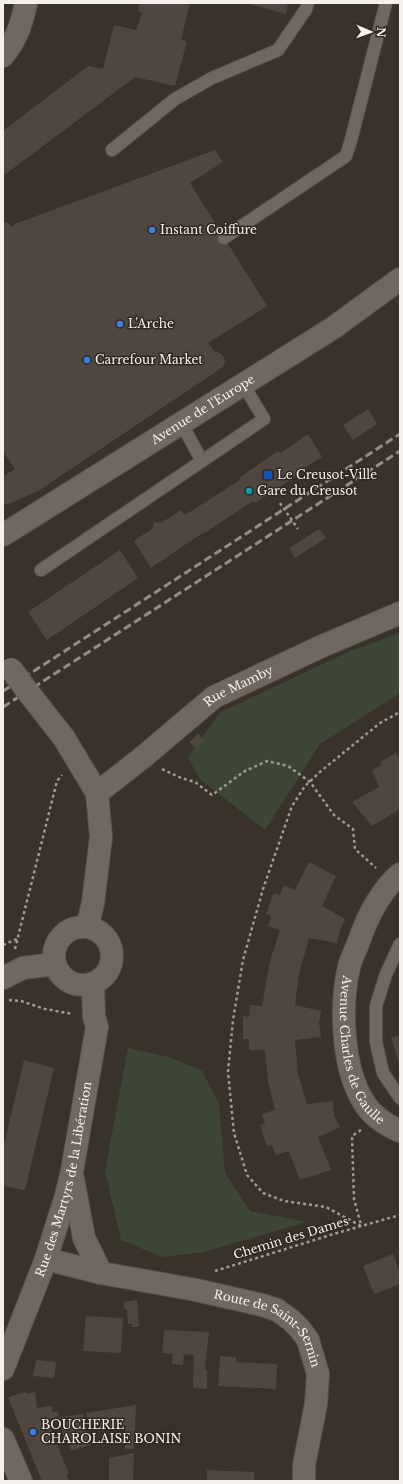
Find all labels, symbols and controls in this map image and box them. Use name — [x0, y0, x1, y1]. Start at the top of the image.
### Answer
north arrow — [351, 12, 391, 52]
text: N — [374, 27, 388, 38]
place label: Instant Coiffure — [160, 222, 257, 237]
marker: Instant Coiffure — [147, 225, 157, 235]
place label: L'Arche — [128, 316, 174, 331]
marker: L'Arche — [115, 319, 125, 329]
place label: Carrefour Market — [95, 352, 203, 367]
marker: Carrefour Market — [82, 355, 92, 365]
street label: Avenue de l'Europe — [147, 371, 257, 448]
place label: Le Creusot-Ville — [277, 467, 377, 482]
marker: Le Creusot-Ville — [262, 469, 274, 481]
place label: Gare du Creusot — [257, 483, 358, 498]
marker: Gare du Creusot — [244, 486, 254, 496]
street label: Rue Mamby — [200, 662, 276, 710]
street label: Avenue Charles de Gaulle — [337, 974, 388, 1127]
street label: Rue des Martyrs de la Libération — [32, 1080, 94, 1279]
street label: Chemin des Dames — [231, 1213, 350, 1262]
street label: Route de Saint-Sernin — [212, 1286, 324, 1369]
place label: BOUCHERIE CHAROLAISE BONIN — [41, 1417, 181, 1446]
marker: BOUCHERIE CHAROLAISE BONIN — [28, 1427, 38, 1437]

